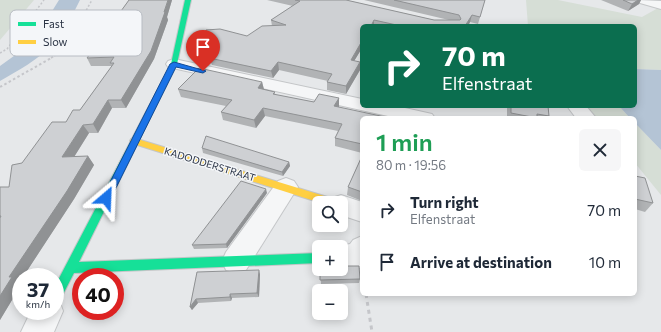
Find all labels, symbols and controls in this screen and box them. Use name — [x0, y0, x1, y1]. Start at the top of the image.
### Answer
legend — [10, 10, 142, 56]
text: Fast — [43, 17, 65, 30]
pin — [186, 30, 220, 71]
text: Slow — [43, 35, 68, 48]
icon: arrive — [192, 36, 214, 58]
text: 70 m — [442, 38, 506, 72]
icon: right — [376, 40, 428, 92]
text: Elfenstraat — [442, 72, 532, 94]
text: 1 min — [376, 127, 433, 156]
button: close — [579, 129, 621, 171]
street label: KADODDERSTRAAT — [163, 144, 258, 184]
text: 80 m · 19:56 — [376, 157, 446, 173]
position arrow — [85, 177, 127, 219]
text: Turn right — [410, 193, 479, 211]
map controls — [312, 196, 348, 320]
button: search — [312, 196, 348, 232]
icon: right — [376, 199, 398, 221]
text: 70 m — [587, 201, 621, 219]
text: Elfenstraat — [410, 211, 475, 227]
button: + — [312, 240, 348, 276]
icon: arrive — [376, 251, 398, 273]
text: Arrive at destination — [410, 253, 552, 271]
text: 10 m — [589, 253, 621, 271]
speed limit sign: 40 — [72, 268, 124, 320]
text: 37 — [27, 277, 49, 301]
button: − — [312, 284, 348, 320]
text: km/h — [26, 298, 50, 310]

